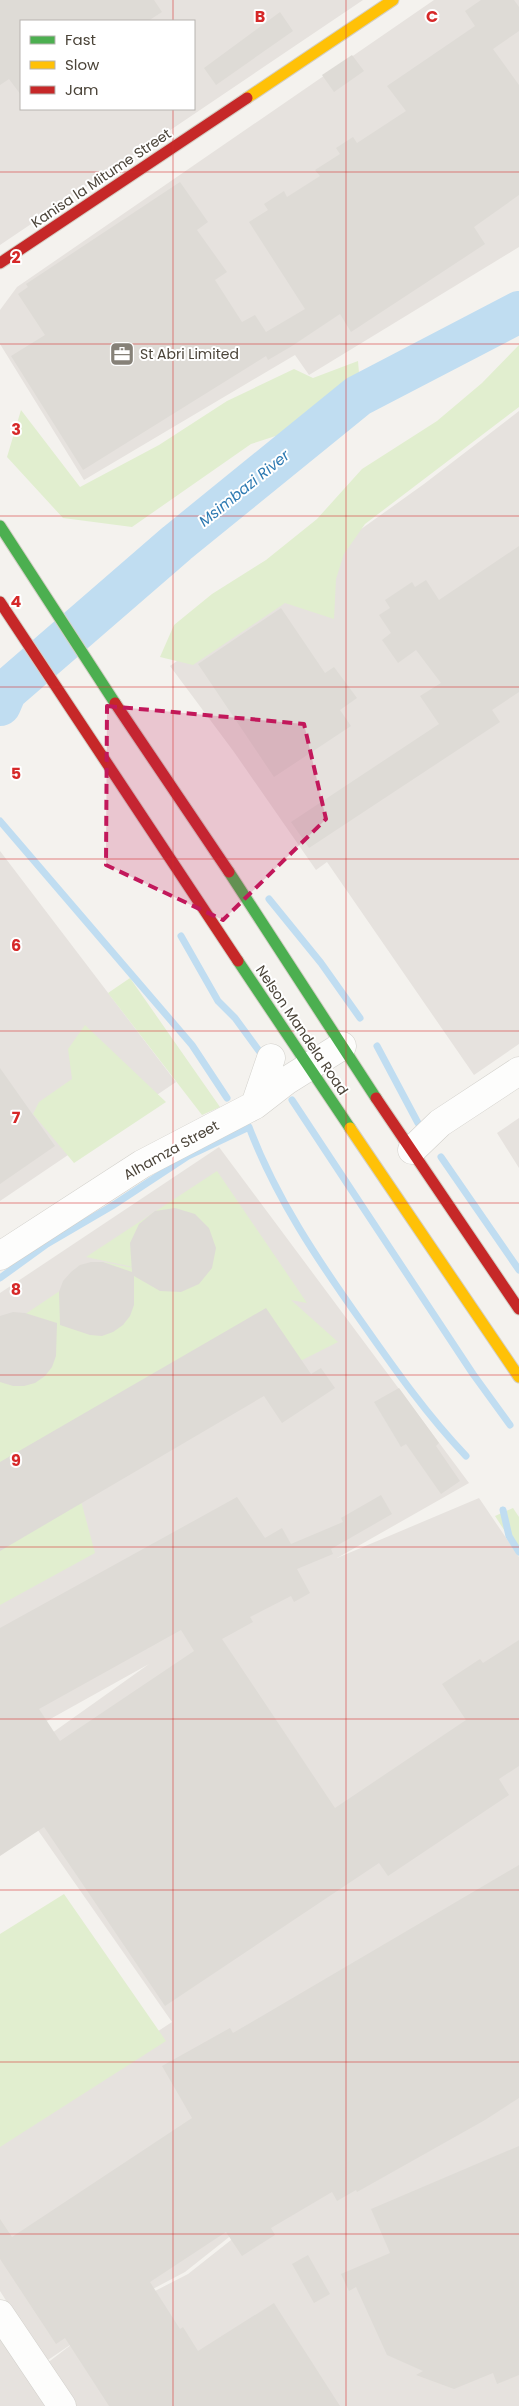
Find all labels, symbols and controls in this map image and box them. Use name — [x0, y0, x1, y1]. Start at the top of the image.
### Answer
text: B — [255, 5, 265, 28]
text: C — [426, 5, 438, 28]
legend — [20, 20, 195, 110]
text: Fast — [65, 29, 96, 50]
text: Slow — [65, 54, 100, 75]
text: Jam — [65, 79, 99, 100]
street label: Kanisa la Mitume Street — [27, 124, 175, 232]
text: 2 — [11, 246, 21, 269]
office icon: St Abri Limited — [109, 341, 135, 367]
place label: St Abri Limited — [140, 344, 239, 364]
text: 3 — [11, 418, 21, 441]
water label: Msimbazi River — [194, 445, 294, 531]
text: 4 — [11, 590, 22, 613]
text: 5 — [11, 762, 21, 785]
text: 6 — [11, 934, 21, 957]
street label: Nelson Mandela Road — [251, 961, 353, 1099]
text: 7 — [12, 1106, 21, 1129]
street label: Alhamza Street — [120, 1115, 222, 1185]
text: 8 — [11, 1278, 21, 1301]
text: 9 — [11, 1449, 21, 1472]

